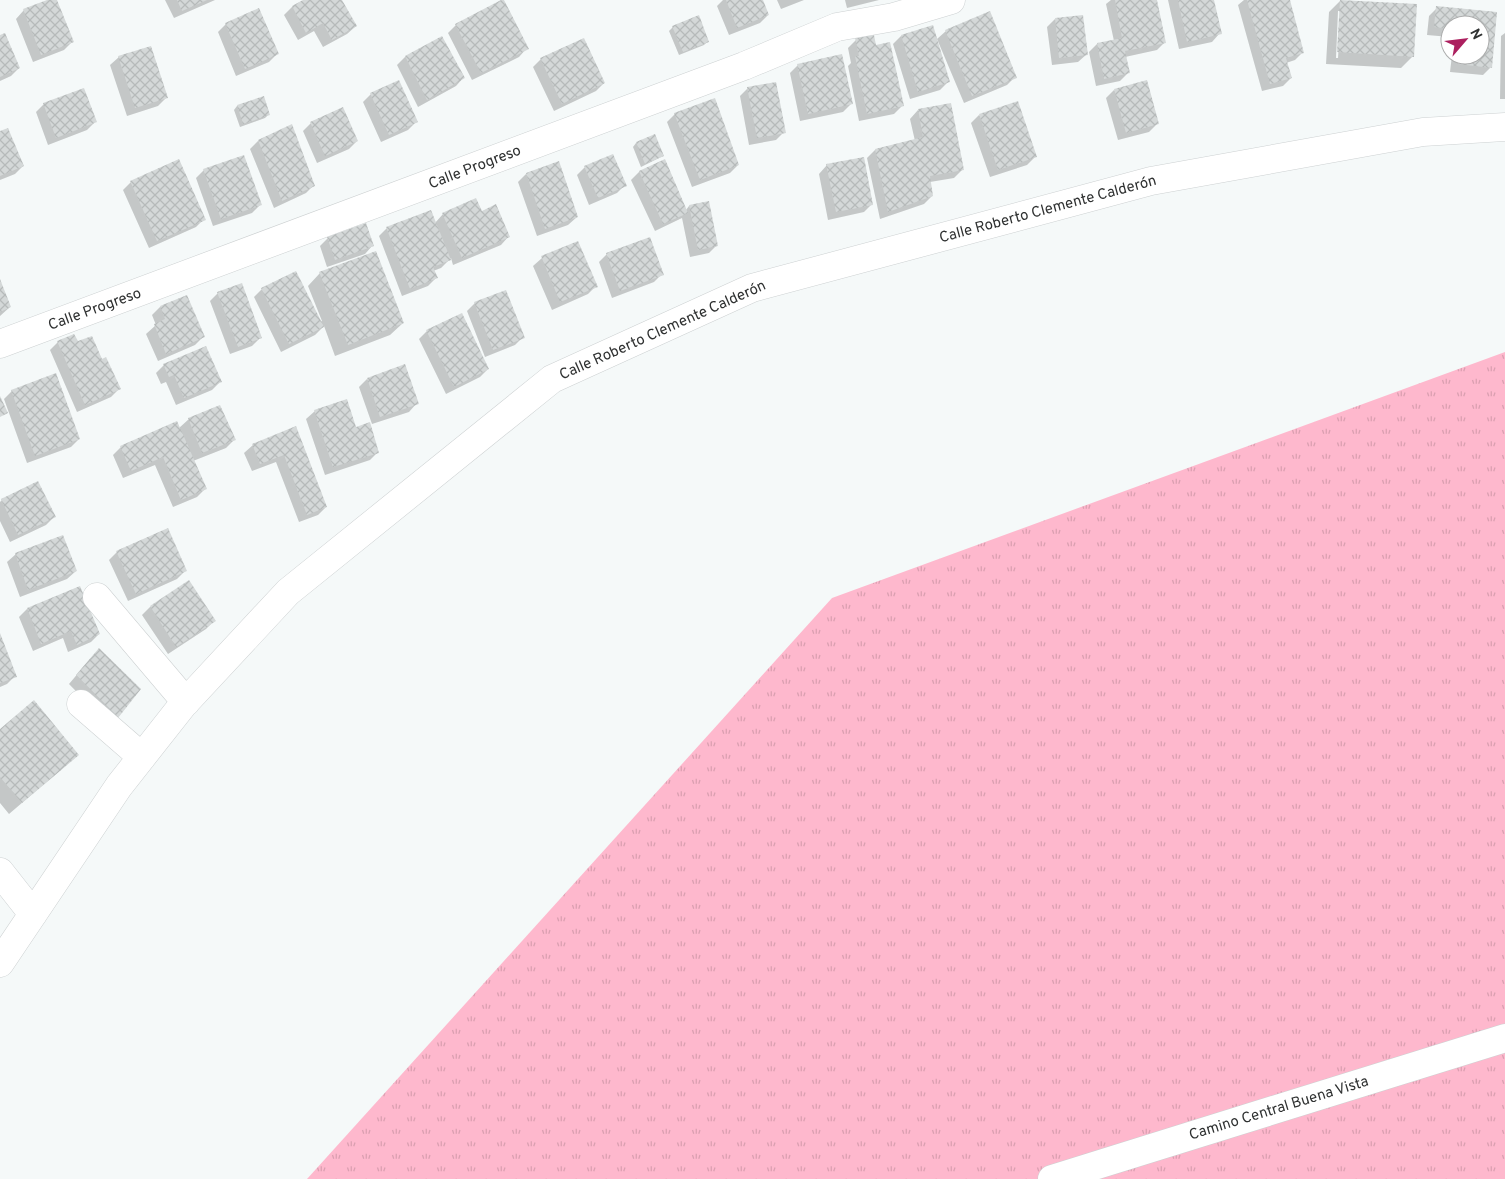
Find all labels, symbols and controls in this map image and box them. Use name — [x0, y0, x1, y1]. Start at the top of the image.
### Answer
north arrow — [1440, 15, 1490, 65]
text: N — [1465, 26, 1485, 43]
street label: Calle Progreso — [426, 142, 524, 194]
street label: Calle Roberto Clemente Calderón — [937, 172, 1159, 248]
street label: Calle Roberto Clemente Calderón — [557, 277, 769, 385]
street label: Calle Progreso — [46, 284, 144, 336]
street label: Camino Central Buena Vista — [1187, 1073, 1371, 1145]

